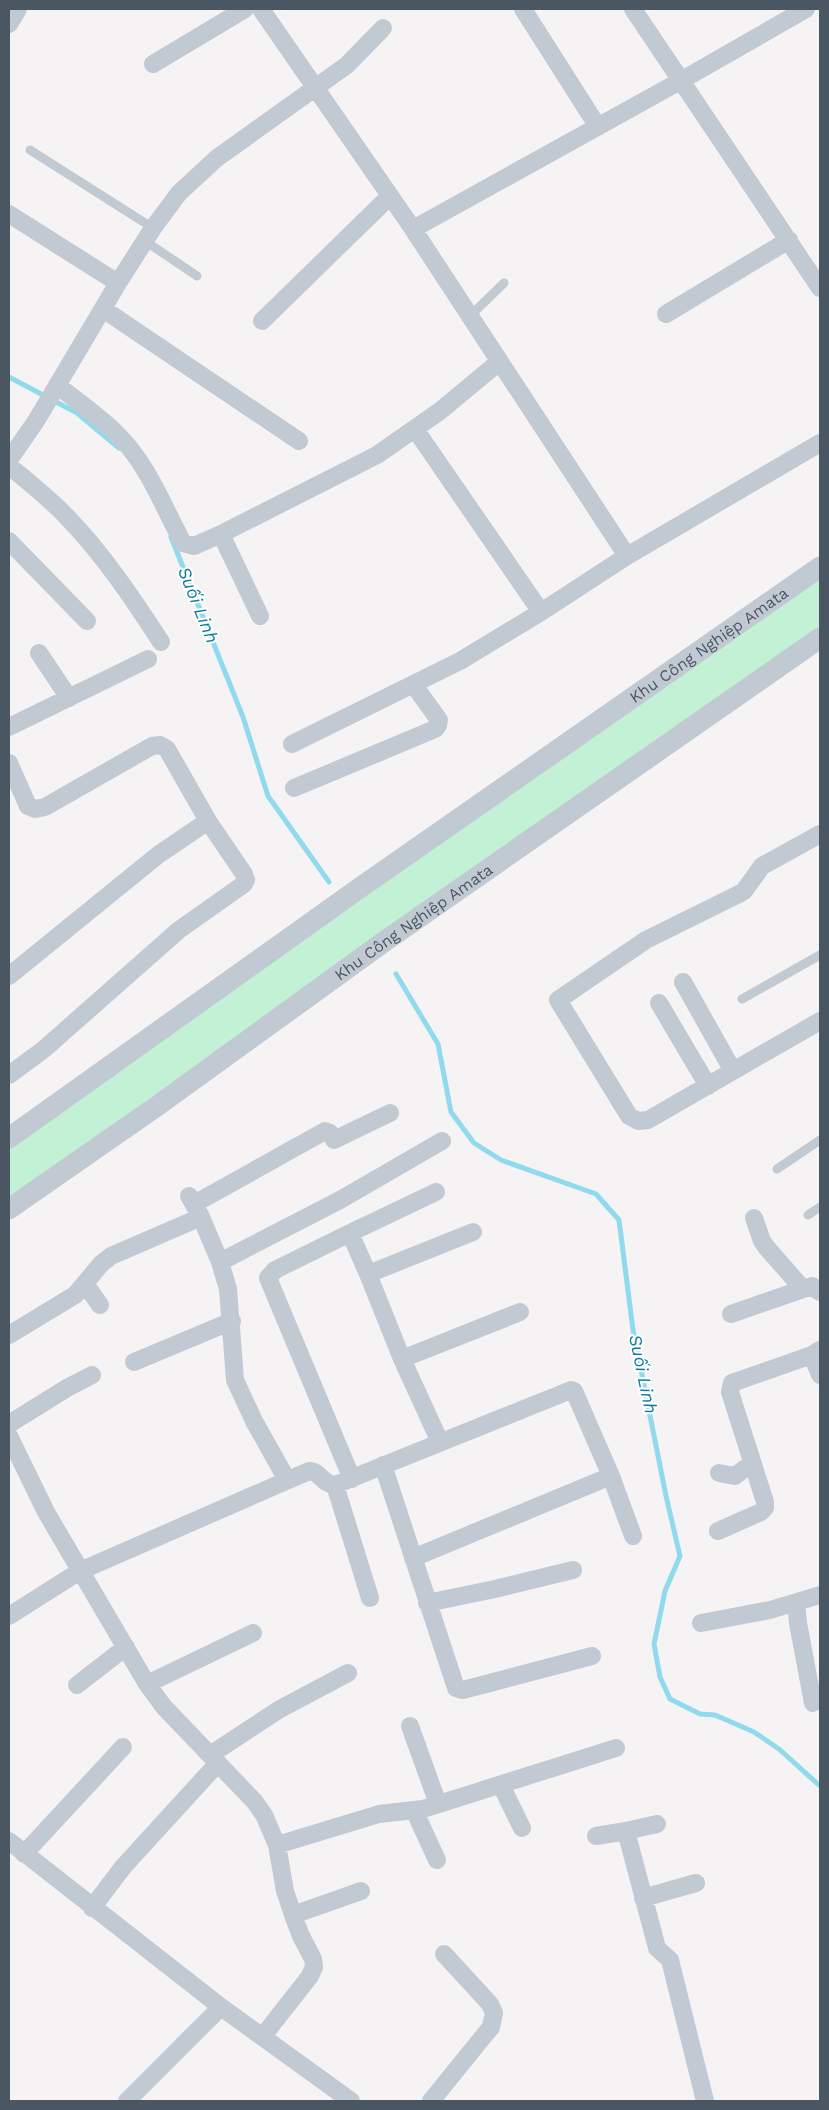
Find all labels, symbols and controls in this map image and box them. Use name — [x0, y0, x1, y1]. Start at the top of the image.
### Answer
water label: Suối Linh — [174, 564, 223, 646]
street label: Khu Công Nghiệp Amata — [626, 583, 792, 707]
street label: Khu Công Nghiệp Amata — [331, 860, 496, 984]
water label: Suối Linh — [625, 1332, 662, 1415]

